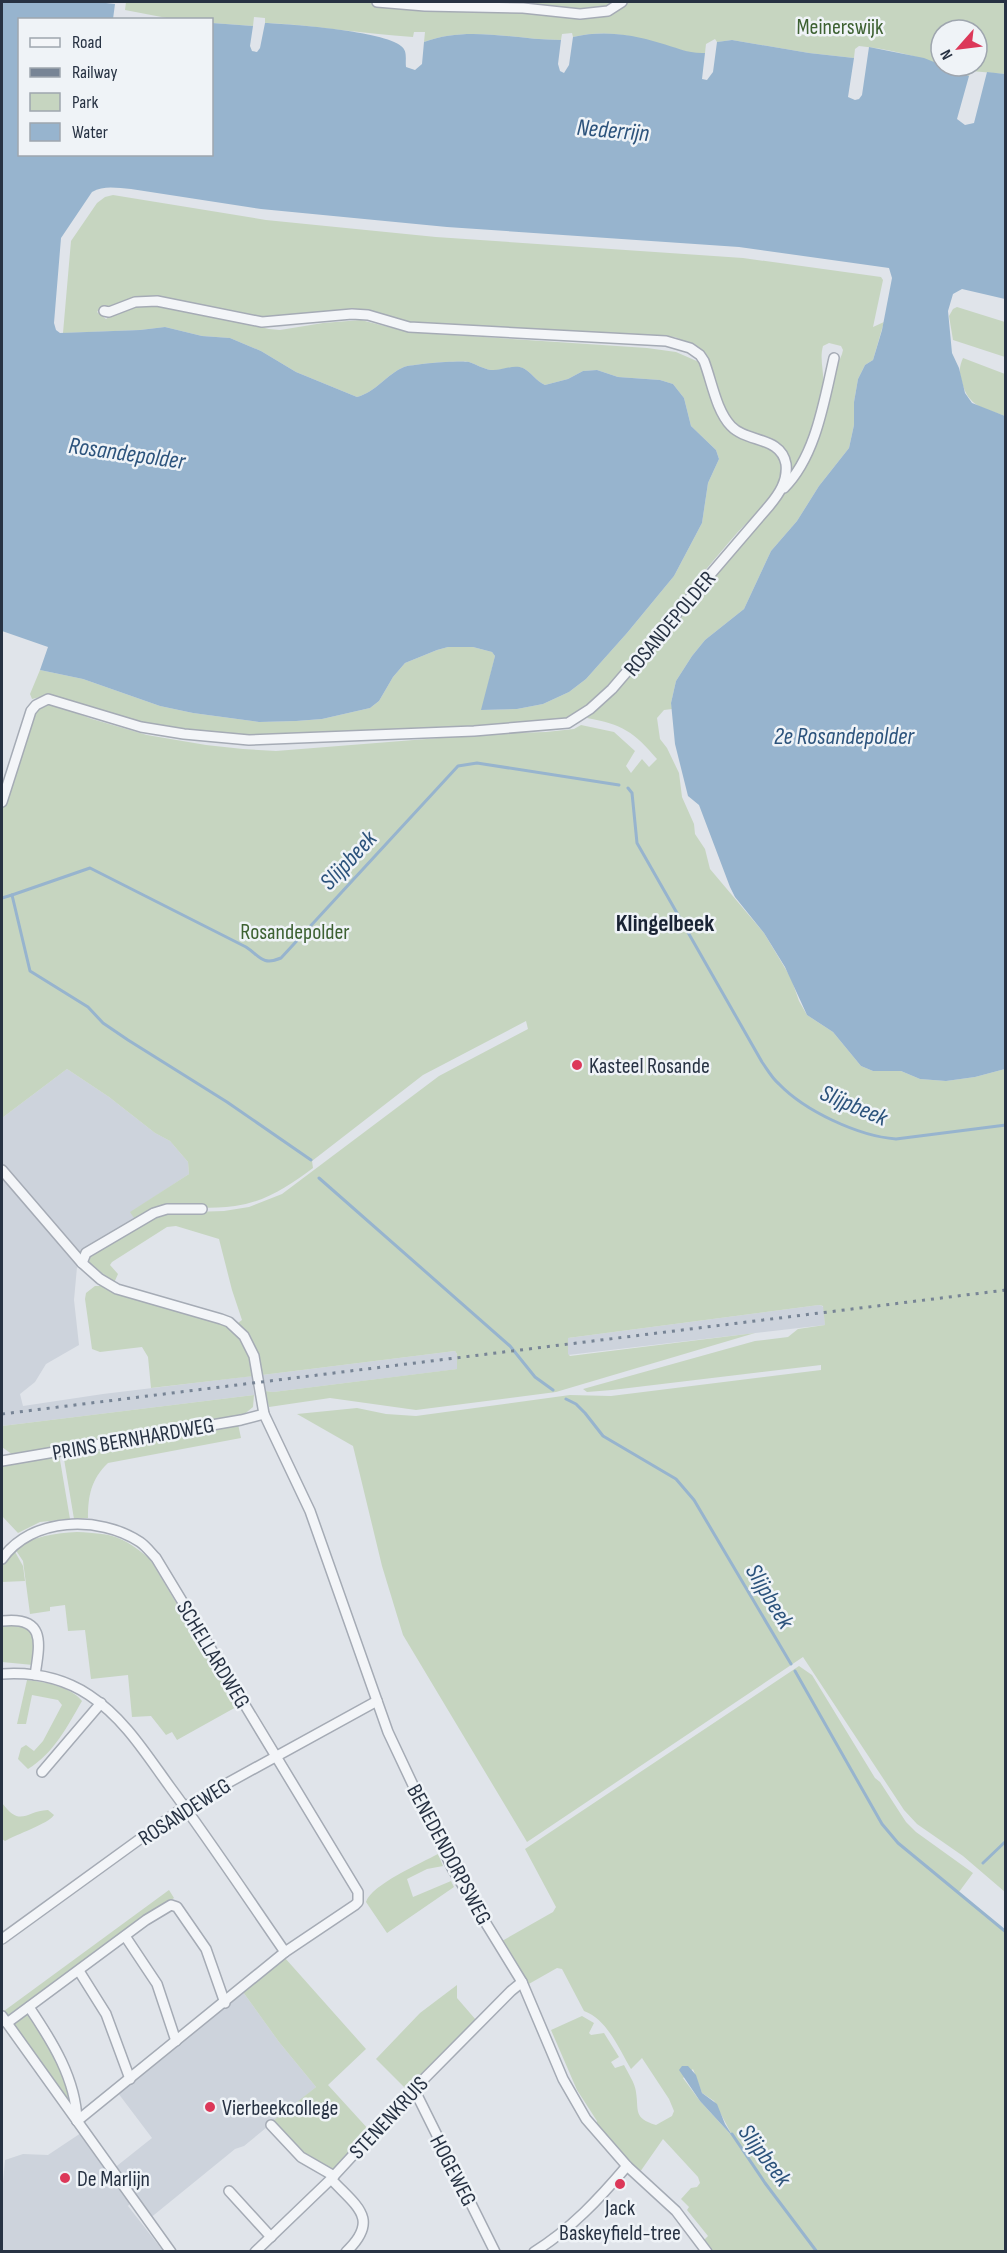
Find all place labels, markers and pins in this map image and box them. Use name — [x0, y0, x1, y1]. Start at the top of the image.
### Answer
place label: Kasteel Rosande — [589, 1053, 710, 1080]
marker: Kasteel Rosande — [570, 1058, 584, 1072]
place label: Vierbeekcollege — [222, 2095, 338, 2122]
marker: Vierbeekcollege — [203, 2100, 217, 2114]
place label: De Marlijn — [77, 2166, 150, 2193]
marker: De Marlijn — [58, 2171, 72, 2185]
marker: Jack Baskeyfield-tree — [613, 2177, 627, 2191]
place label: Jack Baskeyfield-tree — [559, 2195, 681, 2247]

